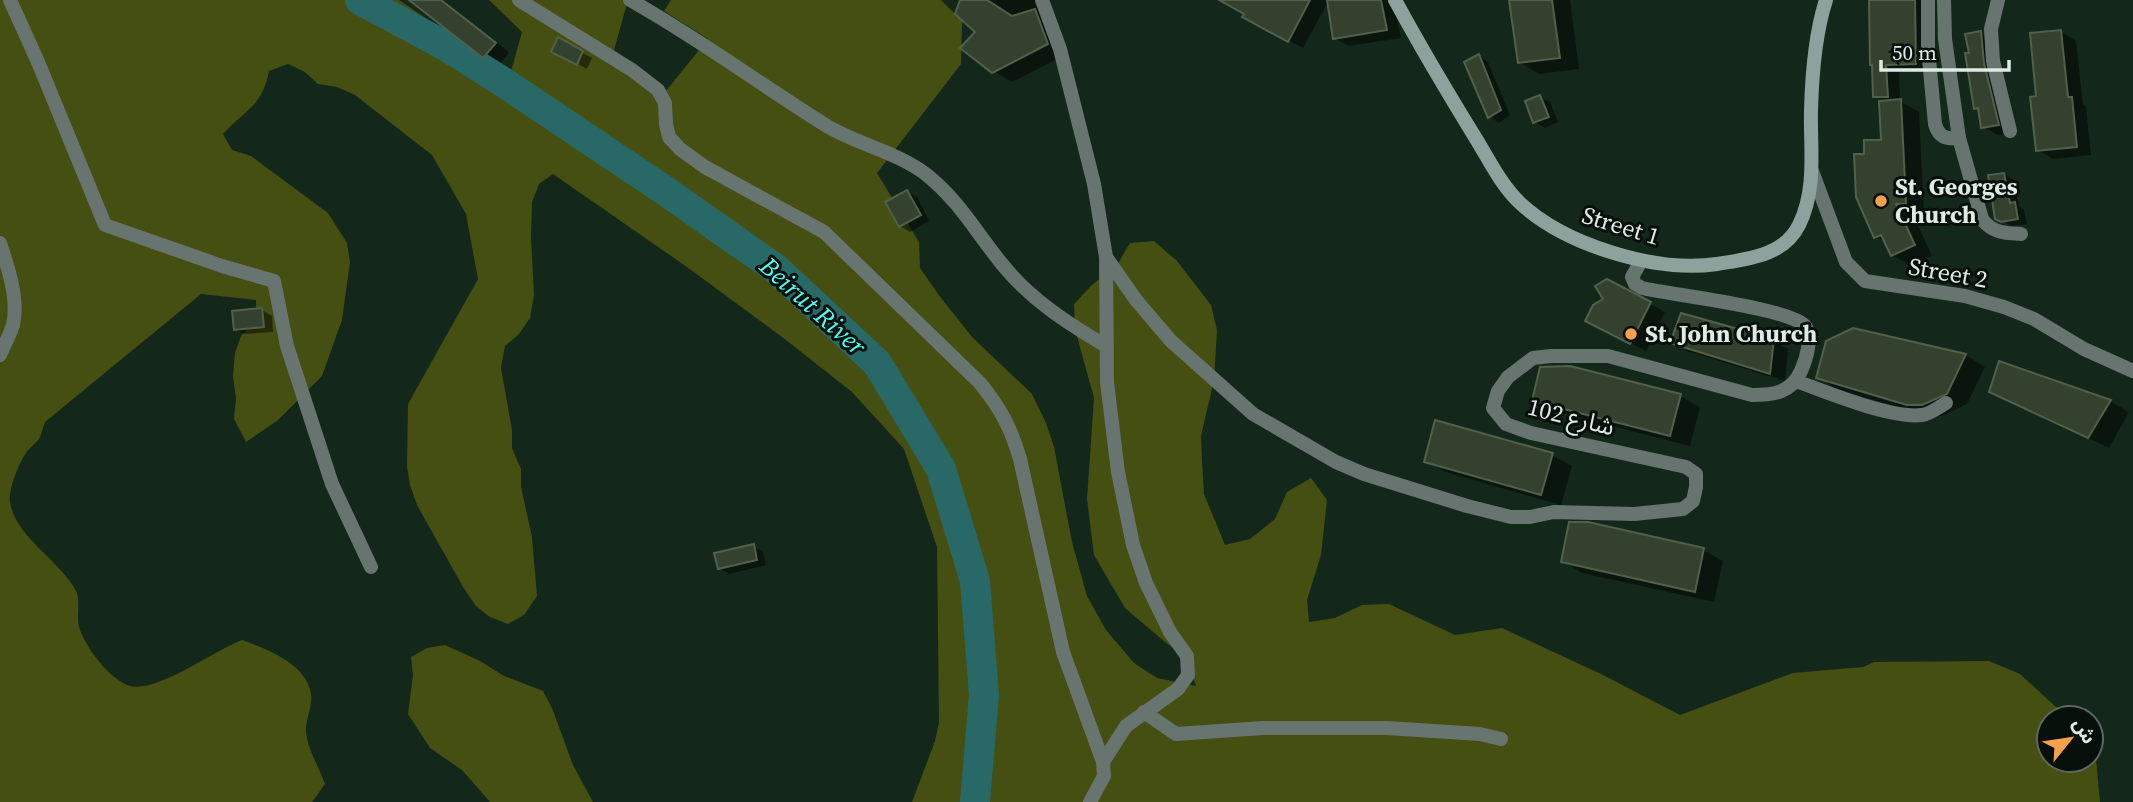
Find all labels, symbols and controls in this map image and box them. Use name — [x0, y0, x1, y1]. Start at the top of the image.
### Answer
scale bar — [1881, 28, 2009, 72]
text: 50 m — [1892, 38, 1937, 67]
place label: St. Georges Church — [1895, 170, 2018, 231]
marker: St. Georges Church — [1873, 193, 1889, 209]
street label: Street 1 — [1578, 198, 1664, 253]
water label: Beirut River — [751, 248, 874, 364]
street label: Street 2 — [1906, 249, 1990, 296]
place label: St. John Church — [1645, 317, 1817, 350]
marker: St. John Church — [1623, 326, 1639, 342]
street label: شارع 102 — [1524, 390, 1618, 444]
north arrow — [2035, 704, 2105, 774]
text: ش — [2067, 713, 2102, 748]

